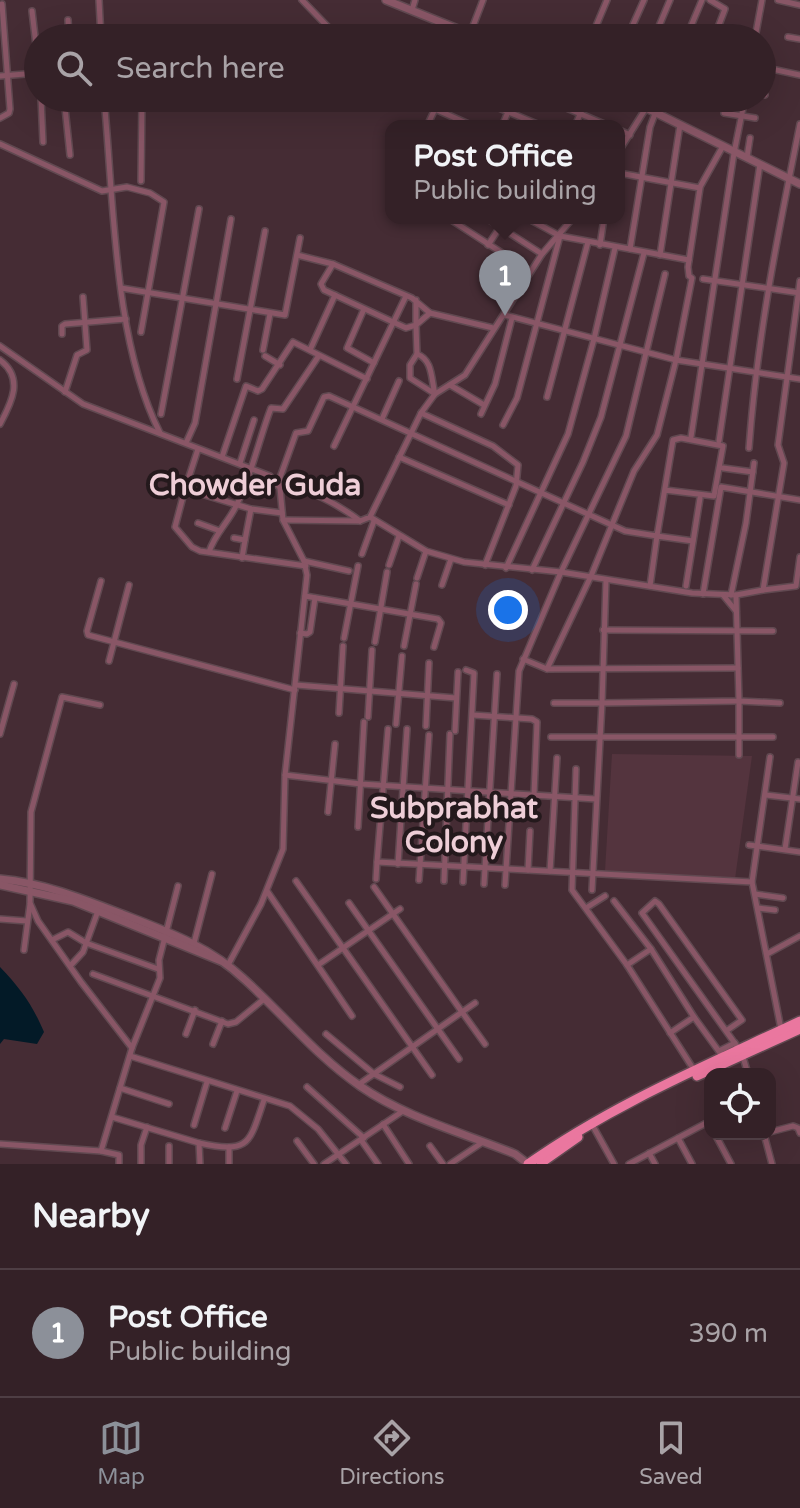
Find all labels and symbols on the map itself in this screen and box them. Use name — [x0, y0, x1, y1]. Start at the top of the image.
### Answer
pin: 1 — [479, 250, 531, 316]
district label: Chowder Guda — [149, 467, 361, 504]
your location — [488, 590, 528, 630]
district label: Subprabhat Colony — [370, 790, 538, 861]

